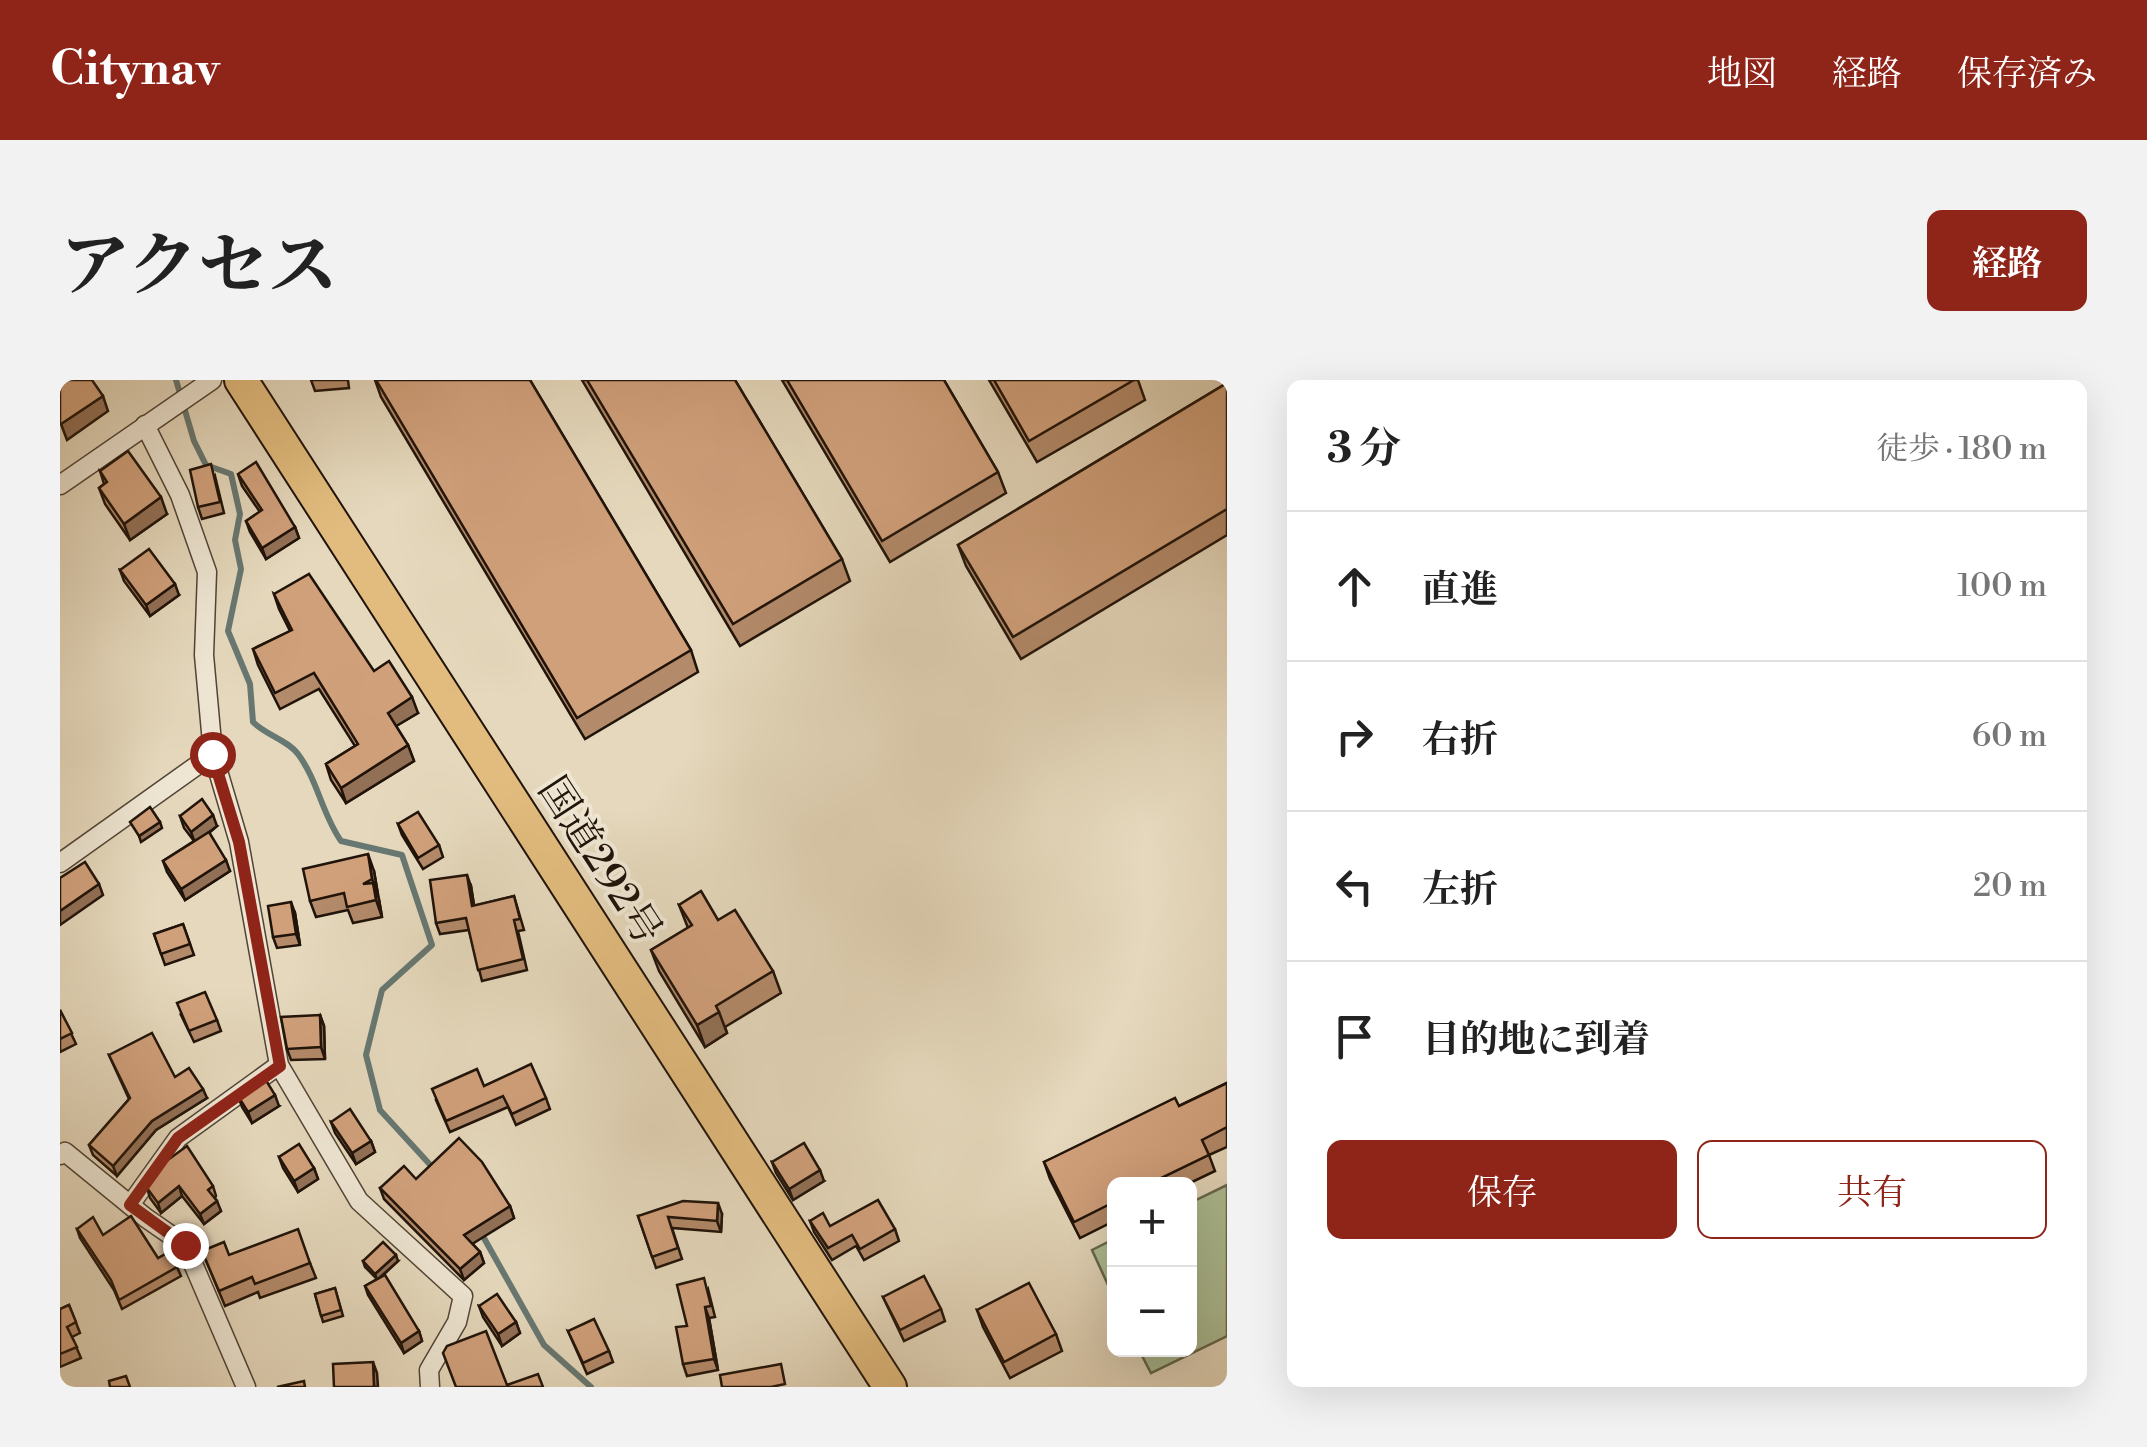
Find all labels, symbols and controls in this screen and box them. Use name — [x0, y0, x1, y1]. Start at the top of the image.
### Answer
text: Citynav — [50, 40, 220, 100]
text: 地図 — [1707, 53, 1777, 96]
text: 経路 — [1832, 53, 1902, 96]
text: 保存済み — [1957, 53, 2097, 96]
button: 経路 — [1927, 210, 2087, 311]
text: アクセス — [60, 224, 338, 312]
text: 3 分 — [1327, 423, 1401, 476]
text: 徒歩 · 180 m — [1876, 429, 2047, 469]
icon: ahead — [1327, 559, 1382, 614]
text: 100 m — [1957, 566, 2047, 606]
text: 直進 — [1422, 567, 1498, 614]
icon: right — [1327, 709, 1382, 764]
text: 60 m — [1972, 716, 2047, 756]
text: 右折 — [1422, 717, 1498, 764]
route start — [190, 732, 236, 778]
street label: 国道292号 — [527, 768, 672, 954]
icon: left — [1327, 859, 1382, 914]
text: 20 m — [1973, 866, 2047, 906]
text: 左折 — [1422, 867, 1498, 914]
icon: arrive — [1327, 1009, 1382, 1064]
text: 目的地に到着 — [1422, 1017, 1650, 1064]
button: 保存 — [1327, 1140, 1677, 1239]
button: 共有 — [1697, 1140, 2047, 1239]
map controls — [1107, 1177, 1197, 1357]
button: + — [1107, 1177, 1197, 1267]
route end — [163, 1223, 209, 1269]
button: − — [1107, 1267, 1197, 1357]

